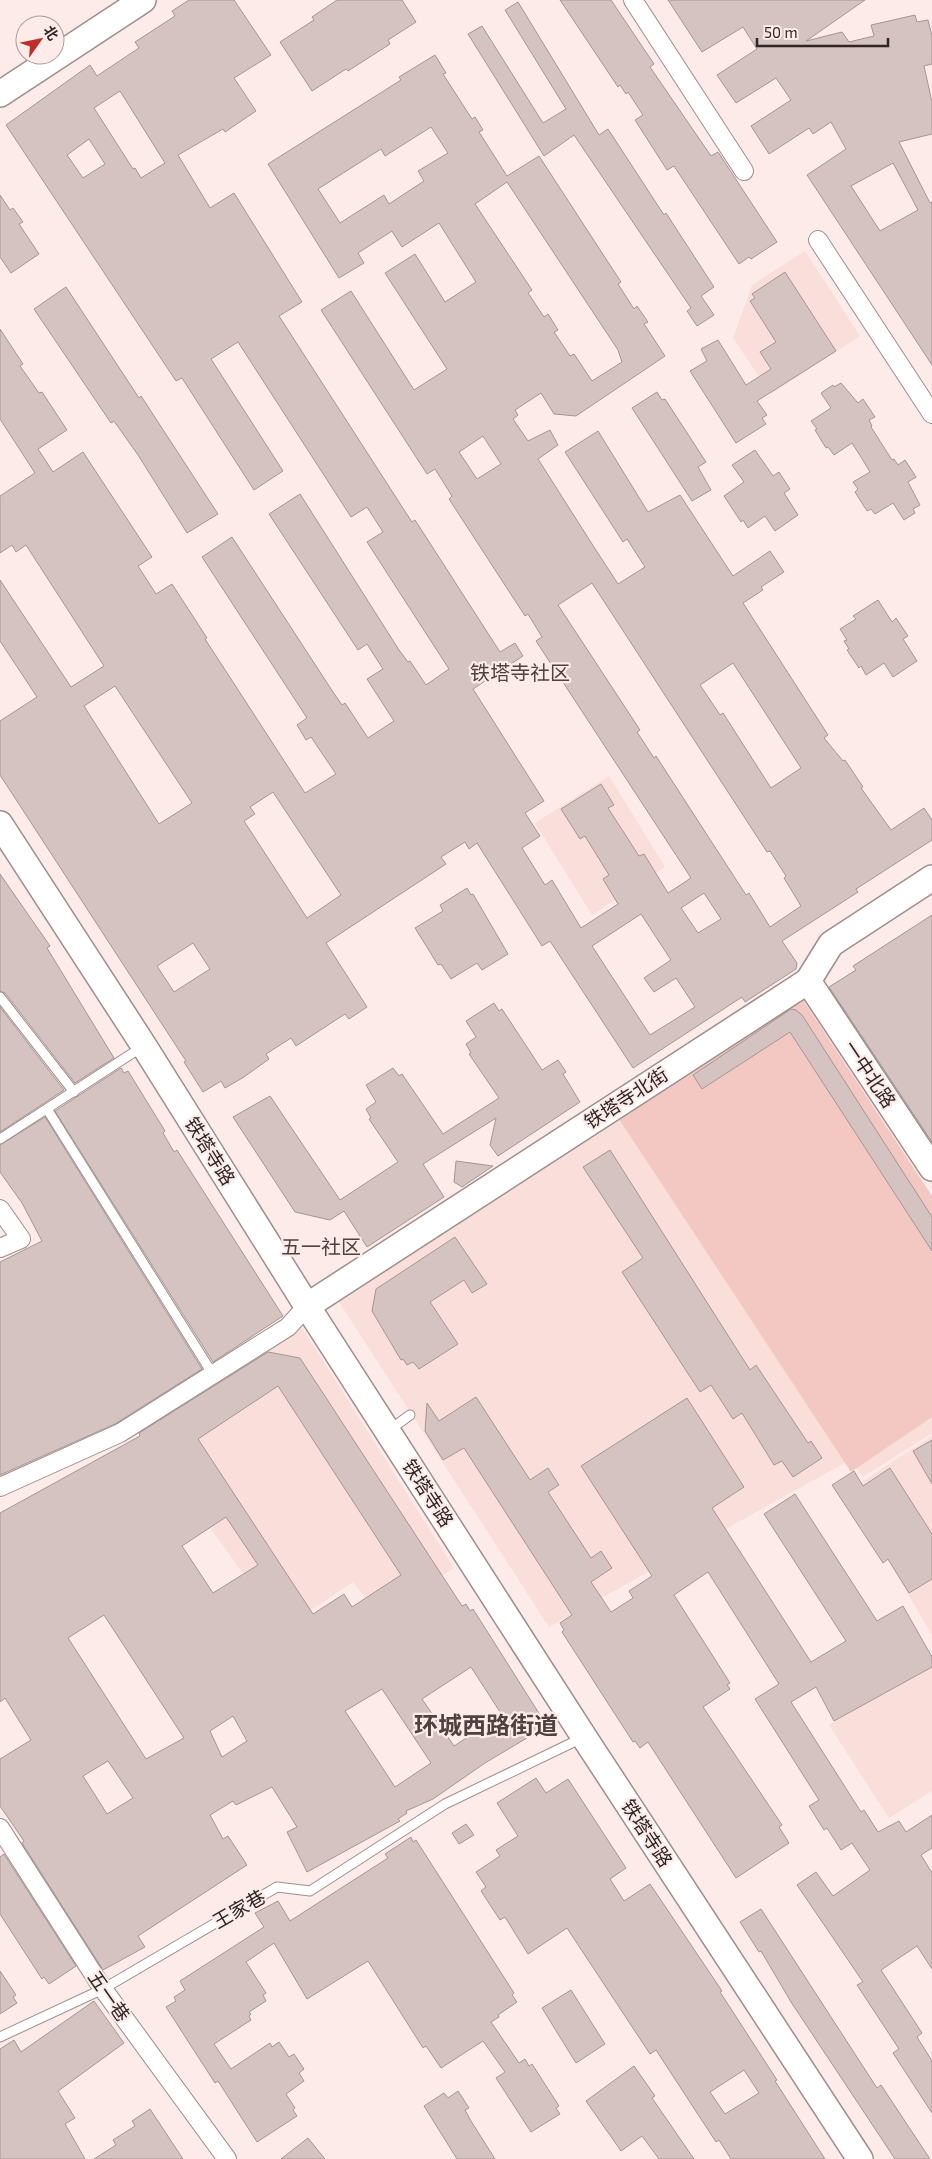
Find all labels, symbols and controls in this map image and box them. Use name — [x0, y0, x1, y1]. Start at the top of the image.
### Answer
north arrow — [15, 15, 65, 65]
scale bar — [757, 15, 888, 47]
text: 北 — [40, 22, 62, 43]
text: 50 m — [764, 23, 798, 41]
district label: 铁塔寺社区 — [470, 660, 570, 684]
street label: 一中北路 — [840, 1036, 901, 1112]
street label: 铁塔寺北街 — [580, 1062, 672, 1133]
street label: 铁塔寺路 — [181, 1112, 240, 1189]
district label: 五一社区 — [281, 1234, 361, 1258]
street label: 铁塔寺路 — [398, 1455, 459, 1531]
district label: 环城西路街道 — [414, 1710, 558, 1739]
street label: 铁塔寺路 — [617, 1795, 678, 1871]
street label: 王家巷 — [208, 1884, 269, 1933]
street label: 五一巷 — [84, 1966, 135, 2026]

